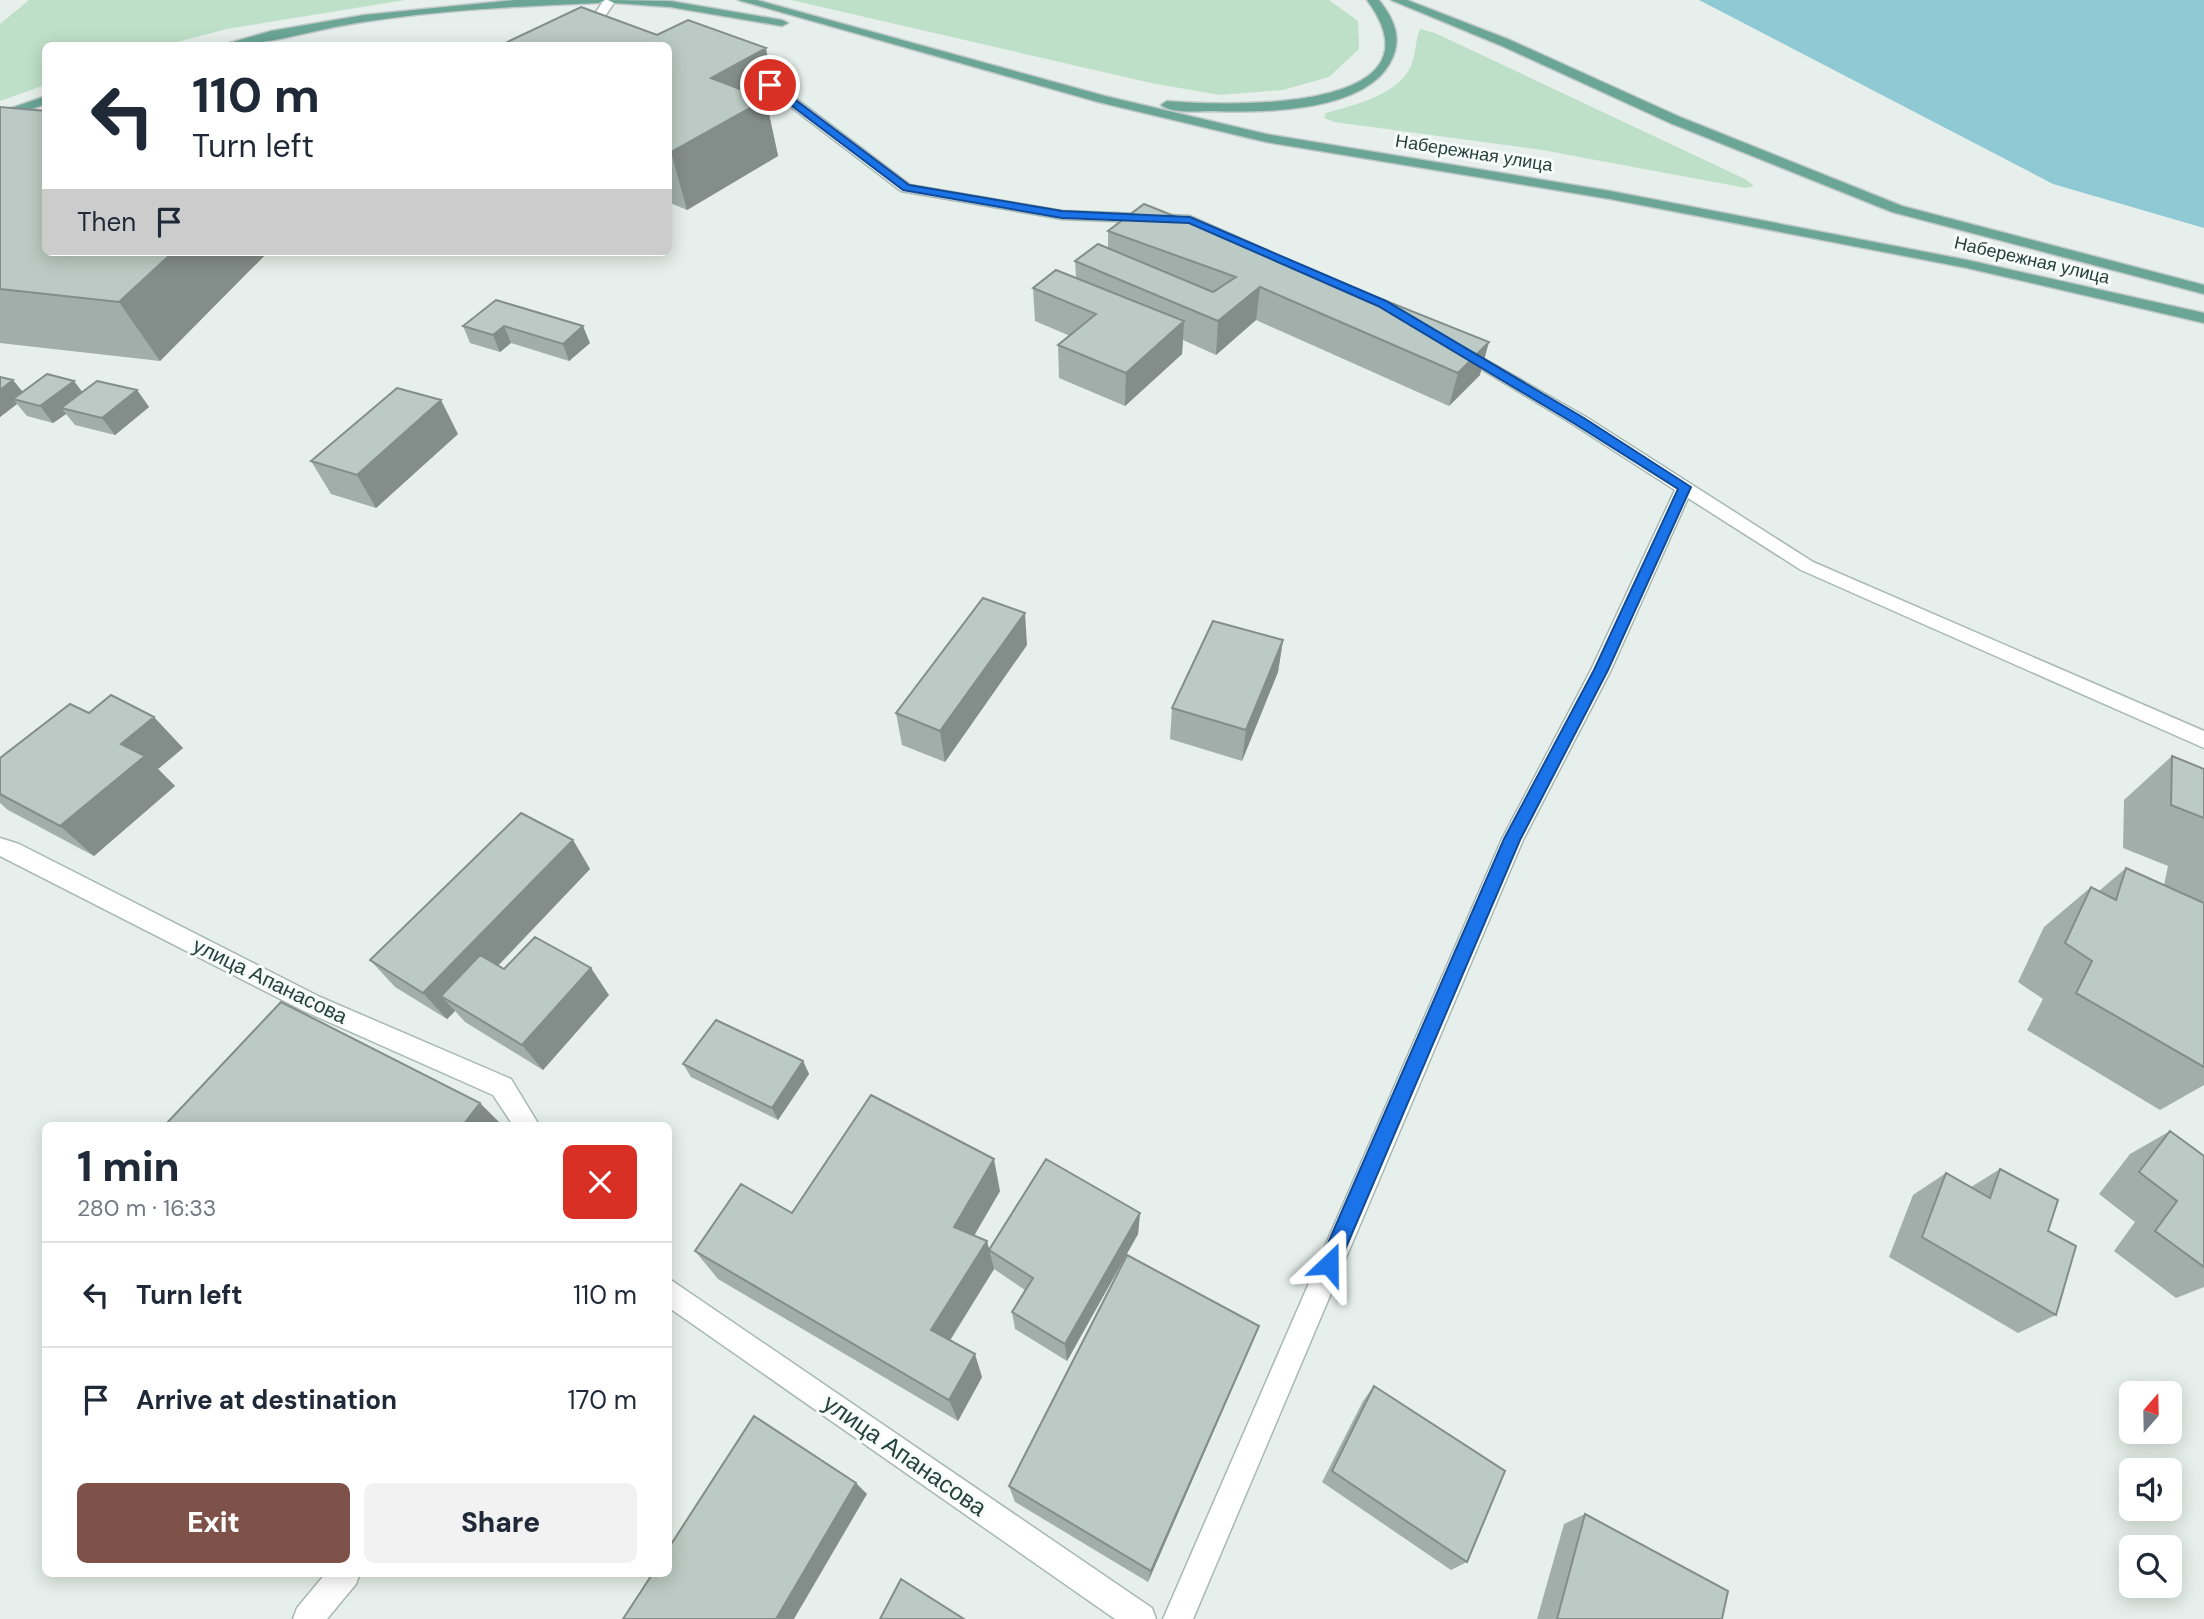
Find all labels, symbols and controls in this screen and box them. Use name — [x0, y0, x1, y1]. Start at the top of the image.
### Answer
pin — [740, 55, 800, 115]
text: 110 m — [192, 63, 320, 127]
icon: arrive — [751, 66, 789, 104]
icon: left — [77, 70, 168, 161]
text: Turn left — [192, 125, 314, 167]
street label: Набережная улица — [1394, 129, 1555, 177]
icon: arrive — [150, 203, 188, 241]
text: Then — [77, 205, 136, 239]
street label: Набережная улица — [1952, 230, 2113, 290]
street label: улица Апанасова — [188, 931, 352, 1031]
text: 1 min — [77, 1139, 180, 1194]
button: close — [563, 1145, 637, 1219]
text: 280 m · 16:33 — [77, 1193, 216, 1223]
position arrow — [1292, 1227, 1366, 1301]
icon: left — [77, 1276, 115, 1314]
text: Turn left — [136, 1278, 243, 1312]
text: 110 m — [573, 1278, 637, 1312]
icon: arrive — [77, 1381, 115, 1419]
north arrow — [2119, 1381, 2182, 1444]
map controls — [2119, 1381, 2182, 1598]
text: Arrive at destination — [136, 1383, 397, 1417]
text: 170 m — [568, 1383, 637, 1417]
street label: улица Апанасова — [817, 1387, 993, 1523]
button: sound — [2119, 1458, 2182, 1521]
button: Exit — [77, 1483, 350, 1563]
button: Share — [364, 1483, 637, 1563]
button: search — [2119, 1535, 2182, 1598]

